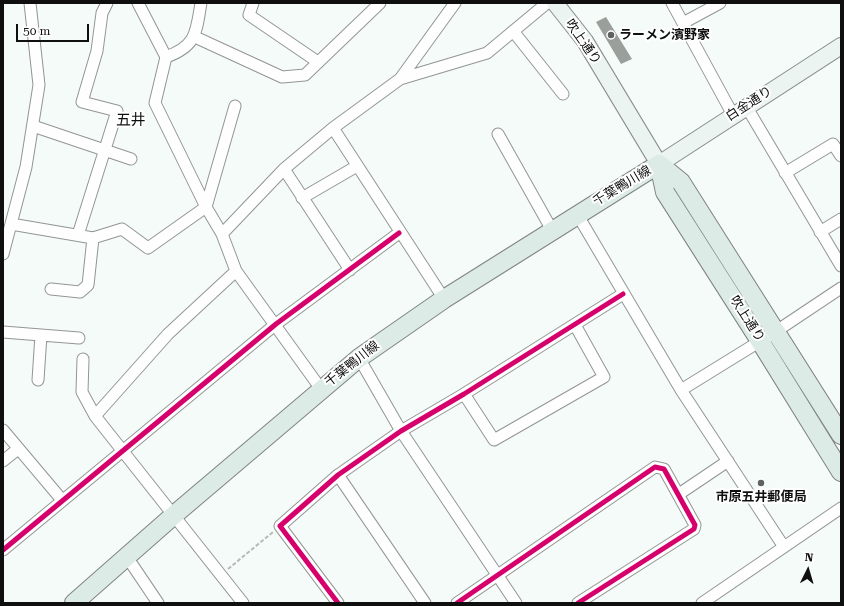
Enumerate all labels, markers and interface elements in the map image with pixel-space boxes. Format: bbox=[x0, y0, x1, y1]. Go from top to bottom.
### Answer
scale bar bbox=[18, 16, 91, 42]
street label: 吹上通り bbox=[562, 16, 604, 68]
text: 50 m bbox=[23, 24, 50, 38]
place label: ラーメン濱野家 bbox=[619, 27, 710, 43]
marker: ラーメン濱野家 bbox=[606, 30, 616, 40]
street label: 白金通り bbox=[723, 83, 775, 125]
district label: 五井 bbox=[116, 112, 146, 130]
street label: 千葉鴨川線 bbox=[590, 163, 654, 209]
street label: 吹上通り bbox=[726, 293, 768, 345]
street label: 千葉鴨川線 bbox=[322, 338, 382, 390]
marker: 市原五井郵便局 bbox=[756, 478, 766, 488]
place label: 市原五井郵便局 bbox=[716, 489, 806, 505]
north arrow bbox=[788, 550, 828, 590]
text: N bbox=[804, 551, 814, 564]

